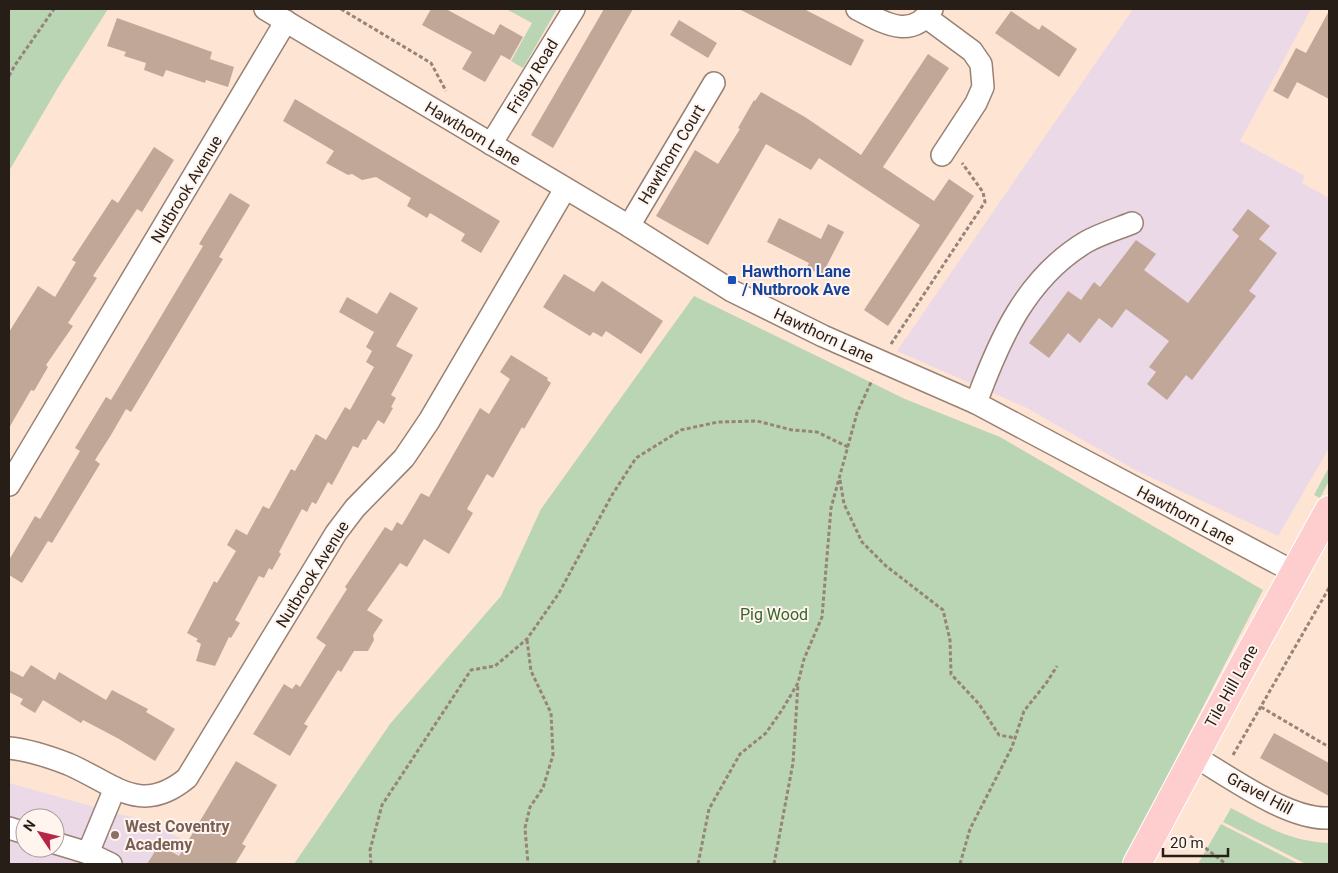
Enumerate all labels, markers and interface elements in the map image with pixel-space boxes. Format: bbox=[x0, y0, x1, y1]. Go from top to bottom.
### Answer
street label: Frisby Road bbox=[503, 36, 562, 117]
street label: Hawthorn Lane bbox=[421, 97, 524, 169]
street label: Hawthorn Court bbox=[634, 101, 709, 208]
street label: Nutbrook Avenue bbox=[147, 132, 226, 247]
place label: Hawthorn Lane / Nutbrook Ave bbox=[741, 262, 851, 299]
marker: Hawthorn Lane / Nutbrook Ave bbox=[726, 274, 738, 286]
street label: Hawthorn Lane bbox=[771, 304, 877, 367]
street label: Hawthorn Lane bbox=[1134, 482, 1238, 549]
street label: Nutbrook Avenue bbox=[272, 517, 353, 631]
park label: Pig Wood bbox=[740, 605, 808, 624]
street label: Tile Hill Lane bbox=[1201, 642, 1262, 731]
street label: Gravel Hill bbox=[1224, 768, 1296, 819]
north arrow bbox=[15, 808, 65, 858]
text: N bbox=[20, 817, 39, 834]
place label: West Coventry Academy bbox=[125, 817, 230, 854]
scale bar bbox=[1163, 826, 1228, 858]
marker: West Coventry Academy bbox=[109, 829, 121, 841]
text: 20 m bbox=[1170, 834, 1204, 852]

